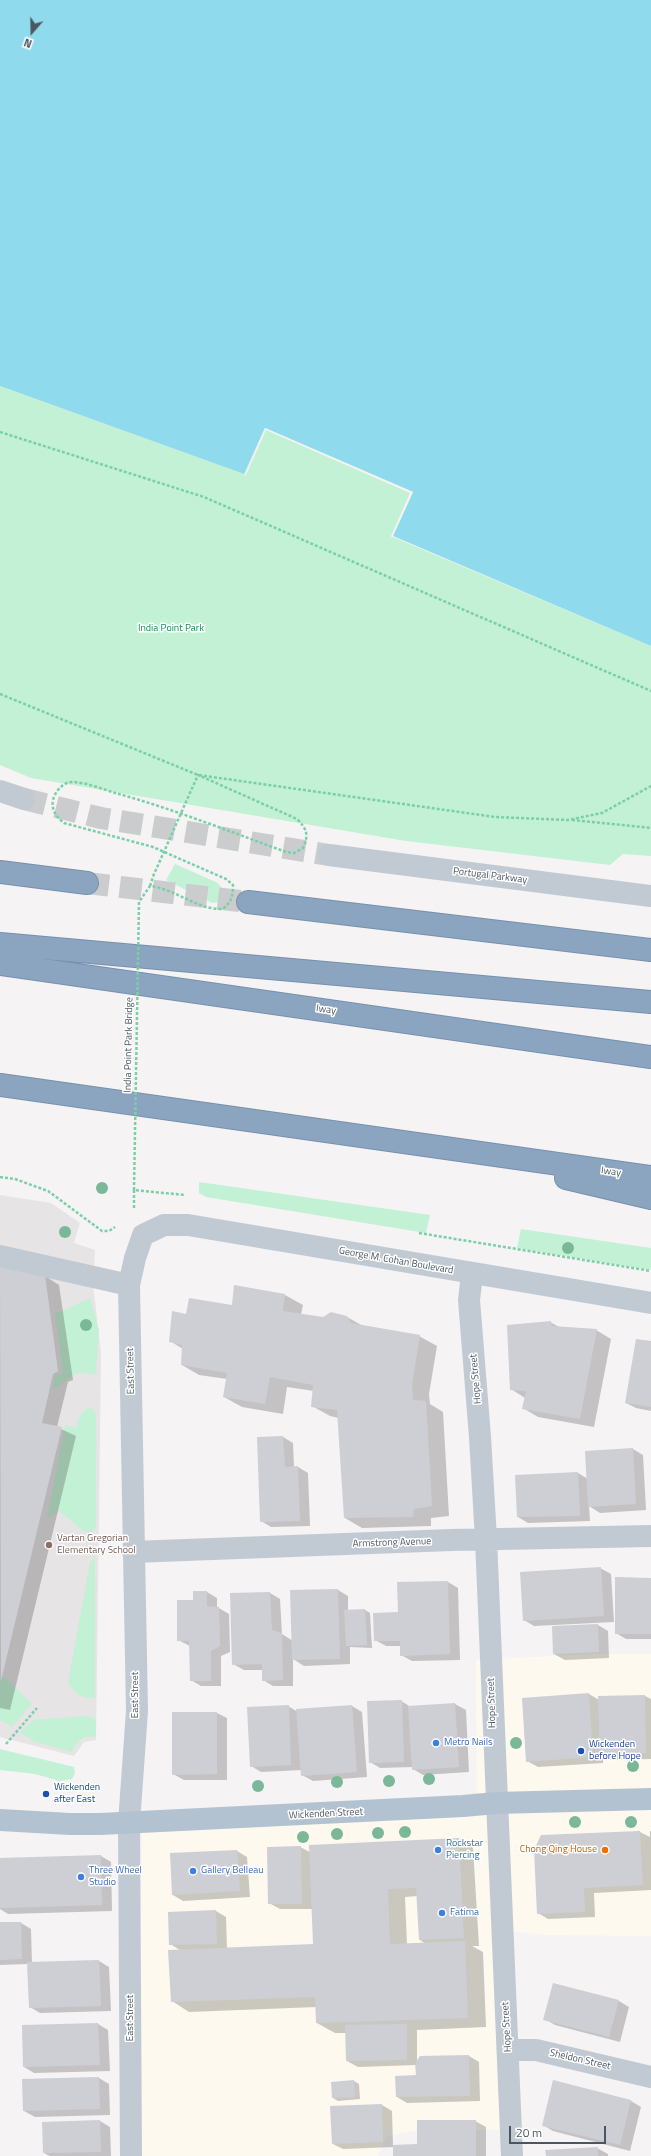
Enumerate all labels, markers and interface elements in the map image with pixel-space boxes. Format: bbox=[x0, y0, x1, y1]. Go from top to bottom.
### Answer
north arrow bbox=[12, 12, 52, 52]
text: N bbox=[22, 34, 34, 52]
park label: India Point Park bbox=[138, 623, 204, 635]
street label: Portugal Parkway bbox=[452, 865, 528, 887]
street label: India Point Park Bridge bbox=[122, 997, 136, 1093]
street label: Iway bbox=[315, 1003, 337, 1017]
street label: Iway bbox=[600, 1165, 622, 1179]
street label: George M. Cohan Boulevard bbox=[338, 1245, 454, 1277]
street label: East Street bbox=[125, 1348, 137, 1394]
street label: Hope Street bbox=[468, 1353, 484, 1405]
place label: Vartan Gregorian Elementary School bbox=[57, 1533, 136, 1556]
street label: Armstrong Avenue bbox=[353, 1536, 431, 1550]
marker: Vartan Gregorian Elementary School bbox=[44, 1540, 54, 1550]
street label: East Street bbox=[130, 1672, 142, 1718]
street label: Hope Street bbox=[485, 1678, 499, 1728]
place label: Metro Nails bbox=[444, 1737, 493, 1749]
marker: Metro Nails bbox=[431, 1738, 441, 1748]
place label: Wickenden before Hope bbox=[589, 1739, 641, 1762]
marker: Wickenden before Hope bbox=[576, 1746, 586, 1756]
place label: Wickenden after East bbox=[54, 1782, 100, 1806]
marker: Wickenden after East bbox=[41, 1789, 51, 1799]
street label: Wickenden Street bbox=[289, 1806, 363, 1822]
place label: Rockstar Piercing bbox=[446, 1838, 483, 1862]
place label: Chong Qing House bbox=[520, 1844, 597, 1856]
marker: Rockstar Piercing bbox=[433, 1845, 443, 1855]
marker: Chong Qing House bbox=[600, 1845, 610, 1855]
place label: Three Wheel Studio bbox=[89, 1865, 142, 1888]
place label: Gallery Belleau bbox=[201, 1865, 264, 1877]
marker: Gallery Belleau bbox=[188, 1866, 198, 1876]
marker: Three Wheel Studio bbox=[76, 1872, 86, 1882]
place label: Fatima bbox=[450, 1907, 479, 1919]
marker: Fatima bbox=[437, 1908, 447, 1918]
street label: East Street bbox=[125, 1995, 137, 2041]
street label: Hope Street bbox=[500, 2002, 514, 2052]
street label: Sheldon Street bbox=[548, 2047, 612, 2073]
scale bar bbox=[511, 2118, 608, 2144]
text: 20 m bbox=[516, 2123, 542, 2142]

